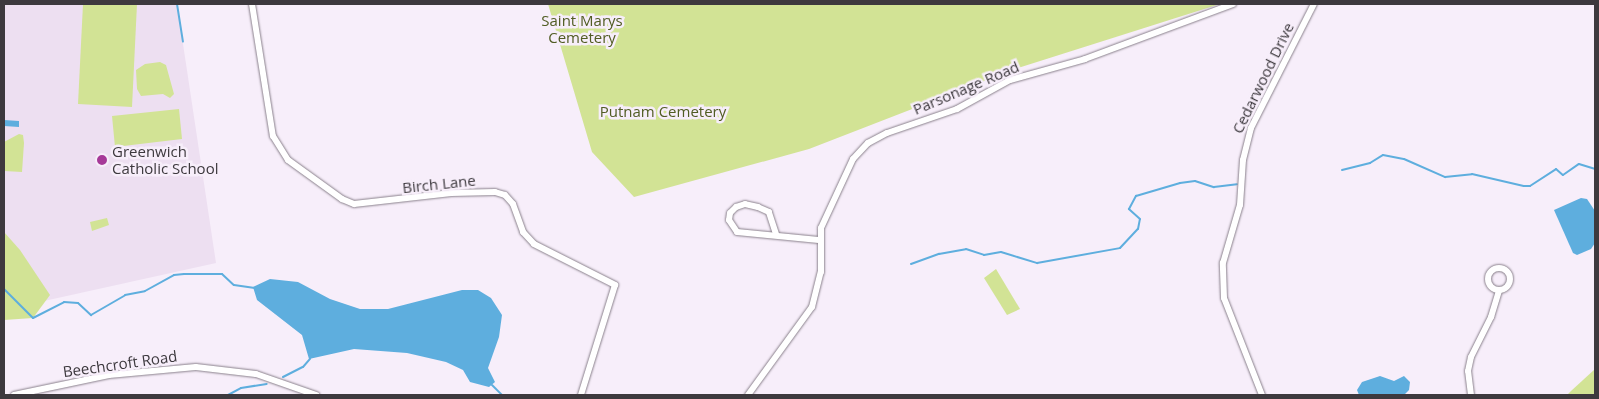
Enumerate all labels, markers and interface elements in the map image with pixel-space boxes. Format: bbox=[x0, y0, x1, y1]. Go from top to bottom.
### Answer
park label: Saint Marys Cemetery bbox=[541, 11, 623, 46]
street label: Cedarwood Drive bbox=[1228, 20, 1298, 136]
street label: Parsonage Road bbox=[910, 58, 1022, 118]
park label: Putnam Cemetery bbox=[600, 103, 726, 121]
place label: Greenwich Catholic School bbox=[112, 142, 218, 177]
marker: Greenwich Catholic School bbox=[96, 154, 108, 166]
street label: Birch Lane bbox=[401, 171, 477, 197]
street label: Beechcroft Road bbox=[62, 347, 178, 381]

